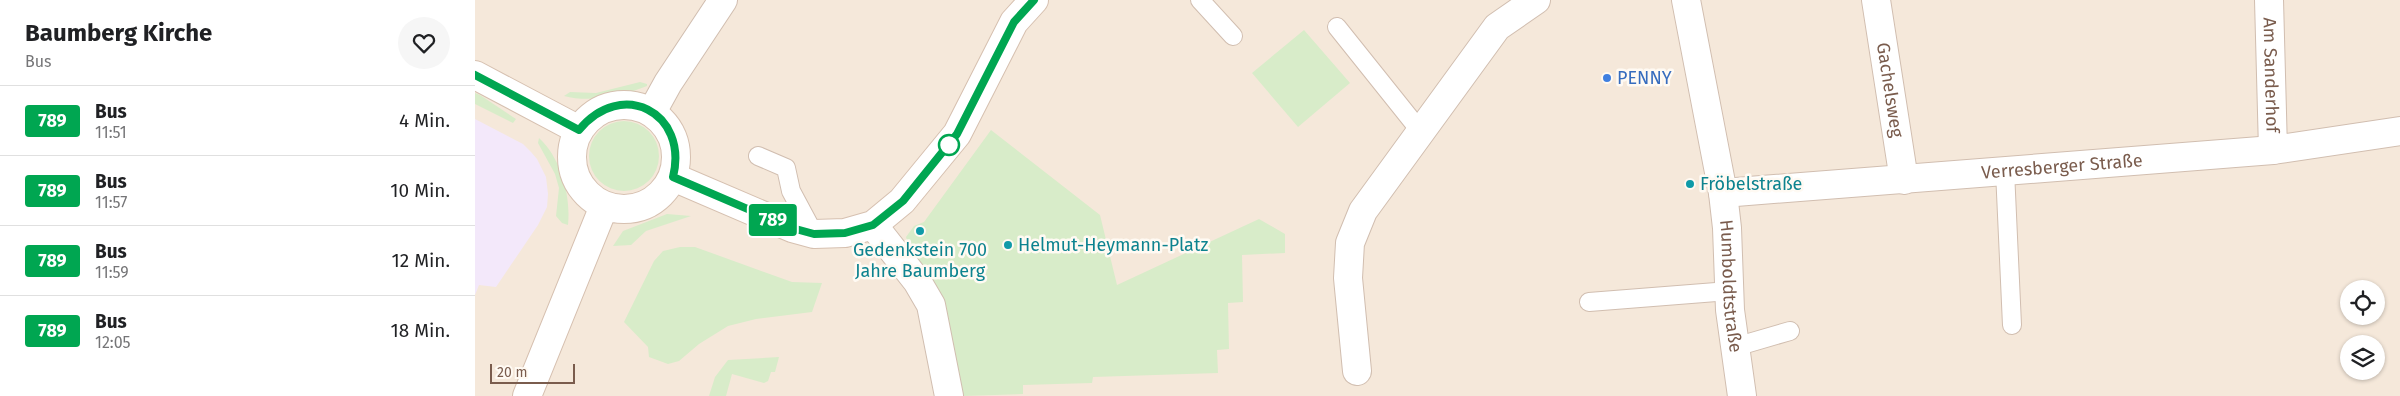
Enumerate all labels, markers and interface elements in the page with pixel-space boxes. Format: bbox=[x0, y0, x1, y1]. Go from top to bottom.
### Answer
button: heart bbox=[398, 17, 450, 69]
street label: Am Sanderhof bbox=[2258, 17, 2284, 135]
text: Baumberg Kirche bbox=[25, 19, 212, 47]
street label: Gachelsweg bbox=[1872, 41, 1908, 140]
text: Bus bbox=[25, 52, 52, 71]
place label: PENNY bbox=[1617, 67, 1672, 89]
marker: PENNY bbox=[1601, 72, 1613, 84]
text: Bus bbox=[95, 100, 127, 123]
text: 4 Min. bbox=[399, 109, 450, 132]
text: 789 bbox=[38, 110, 67, 132]
text: 11:51 bbox=[95, 123, 127, 142]
unlabelled marker bbox=[938, 134, 960, 156]
street label: Verresberger Straße bbox=[1980, 149, 2143, 184]
text: Bus bbox=[95, 170, 127, 193]
place label: Fröbelstraße bbox=[1700, 173, 1802, 195]
marker: Fröbelstraße bbox=[1684, 178, 1696, 190]
text: 10 Min. bbox=[390, 179, 450, 202]
text: 789 bbox=[38, 180, 67, 202]
text: 11:57 bbox=[95, 193, 127, 212]
line badge: 789 bbox=[744, 204, 802, 236]
text: 789 bbox=[759, 209, 787, 231]
street label: Humboldtstraße bbox=[1715, 218, 1747, 354]
marker: Gedenkstein 700 Jahre Baumberg bbox=[914, 225, 926, 237]
place label: Helmut-Heymann-Platz bbox=[1018, 234, 1208, 256]
place label: Gedenkstein 700 Jahre Baumberg bbox=[853, 239, 987, 282]
marker: Helmut-Heymann-Platz bbox=[1002, 239, 1014, 251]
text: Bus bbox=[95, 240, 127, 263]
text: 12 Min. bbox=[391, 249, 450, 272]
text: 789 bbox=[38, 250, 67, 272]
text: 11:59 bbox=[95, 263, 129, 282]
map controls bbox=[2340, 280, 2385, 380]
button: locate bbox=[2340, 280, 2385, 325]
text: Bus bbox=[95, 310, 127, 333]
text: 18 Min. bbox=[390, 319, 450, 342]
text: 789 bbox=[38, 320, 67, 342]
text: 12:05 bbox=[95, 333, 131, 352]
button: layers bbox=[2340, 335, 2385, 380]
scale bar bbox=[490, 361, 575, 384]
text: 20 m bbox=[497, 364, 527, 381]

